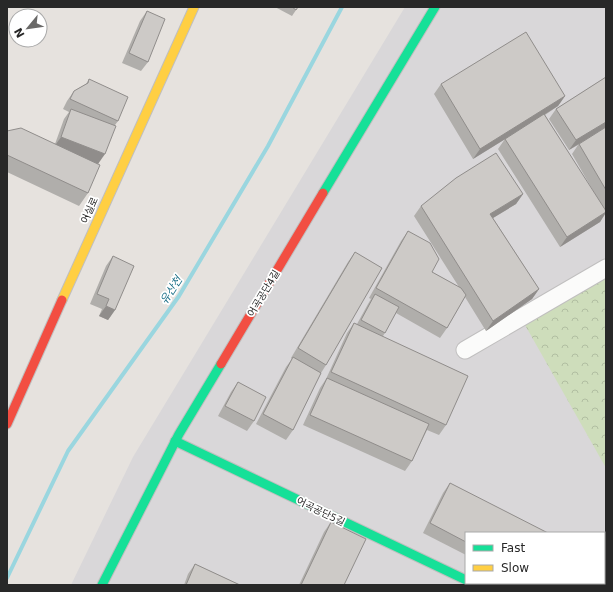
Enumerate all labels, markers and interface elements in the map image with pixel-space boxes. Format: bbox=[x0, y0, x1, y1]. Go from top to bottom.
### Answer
north arrow bbox=[8, 8, 48, 48]
text: N bbox=[12, 25, 28, 40]
street label: 어실로 bbox=[79, 195, 100, 225]
street label: 어곡공단4길 bbox=[245, 268, 282, 319]
water label: 유산천 bbox=[158, 272, 186, 307]
street label: 어곡공단5길 bbox=[295, 495, 347, 528]
legend bbox=[465, 532, 605, 584]
text: Fast bbox=[501, 541, 525, 555]
text: Slow bbox=[501, 561, 529, 575]

